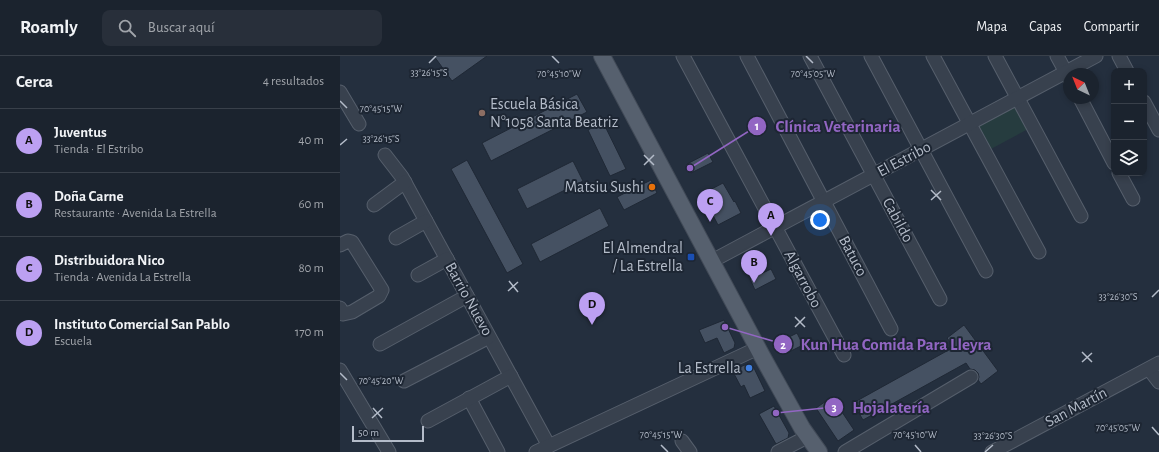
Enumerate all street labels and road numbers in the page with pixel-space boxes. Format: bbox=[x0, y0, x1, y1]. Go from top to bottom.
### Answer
street label: El Estribo bbox=[875, 138, 934, 180]
street label: Cabildo bbox=[880, 195, 916, 245]
street label: Batuco bbox=[836, 233, 870, 279]
street label: Algarrobo bbox=[781, 248, 825, 310]
street label: Barrio Nuevo bbox=[442, 260, 496, 339]
street label: San Martín bbox=[1042, 384, 1110, 430]

